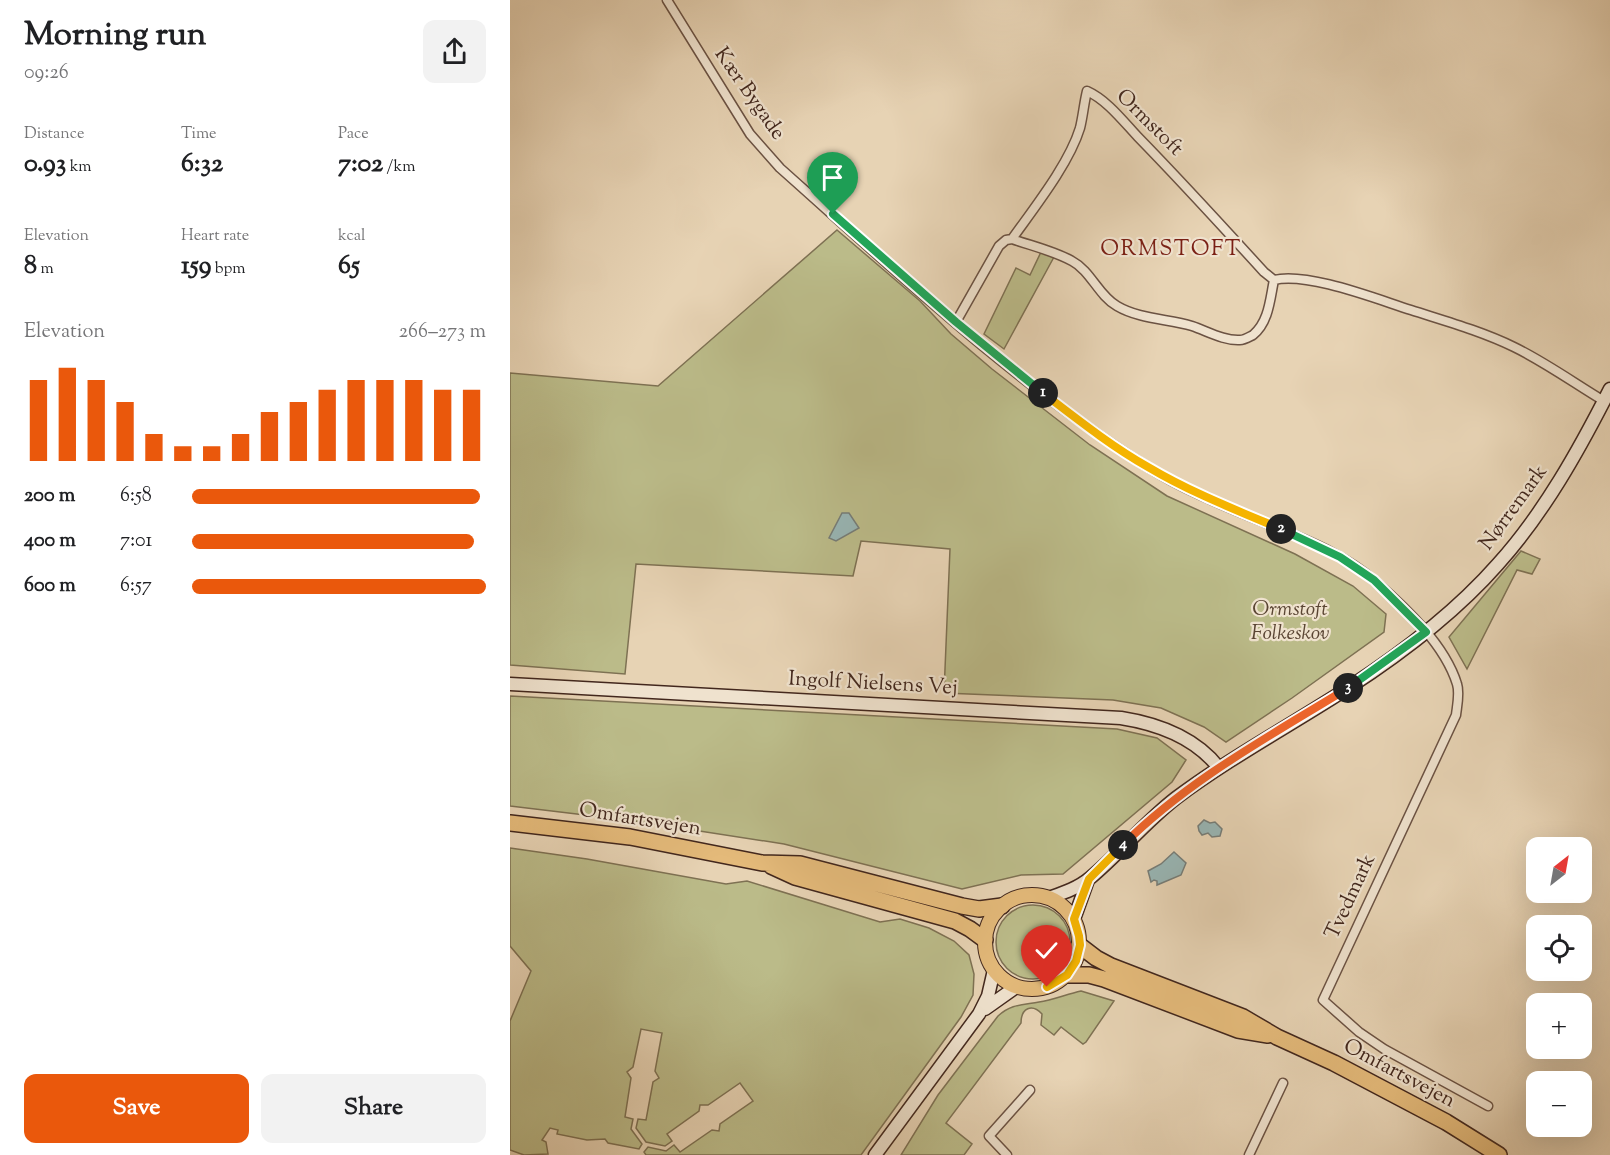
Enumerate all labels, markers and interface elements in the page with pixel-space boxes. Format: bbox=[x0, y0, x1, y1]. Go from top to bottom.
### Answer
text: Morning run bbox=[24, 12, 206, 60]
button: share bbox=[423, 20, 486, 83]
street label: Kær Bygade bbox=[706, 42, 792, 146]
text: 09:26 bbox=[24, 59, 69, 88]
street label: Ormstoft bbox=[1109, 83, 1189, 163]
text: Distance bbox=[24, 123, 84, 146]
text: Time bbox=[181, 123, 217, 146]
text: Pace bbox=[338, 123, 369, 146]
text: 0.93 bbox=[24, 146, 66, 183]
text: 6:32 bbox=[181, 146, 223, 183]
text: 7:02 bbox=[338, 146, 383, 183]
pin bbox=[807, 152, 858, 214]
text: km bbox=[66, 156, 92, 179]
text: /km bbox=[383, 156, 416, 179]
icon: arrive bbox=[816, 161, 849, 194]
text: Elevation bbox=[24, 225, 89, 248]
text: Heart rate bbox=[181, 225, 249, 248]
text: kcal bbox=[338, 225, 366, 248]
district label: ORMSTOFT bbox=[1100, 234, 1242, 266]
text: 8 bbox=[24, 248, 37, 285]
text: 159 bbox=[181, 248, 211, 285]
text: 65 bbox=[338, 248, 360, 285]
text: m bbox=[37, 258, 54, 281]
text: bpm bbox=[211, 258, 246, 281]
text: Elevation bbox=[24, 318, 105, 347]
text: 266–273 m bbox=[399, 318, 486, 347]
pin: 1 bbox=[1028, 378, 1058, 408]
text: 1 bbox=[1040, 381, 1046, 404]
street label: Nørremark bbox=[1473, 459, 1556, 557]
text: 200 m bbox=[24, 482, 75, 511]
text: 6:58 bbox=[120, 482, 152, 511]
pin: 2 bbox=[1266, 514, 1296, 544]
text: 2 bbox=[1277, 517, 1285, 540]
text: 400 m bbox=[24, 527, 76, 556]
text: 7:01 bbox=[120, 527, 152, 556]
text: 600 m bbox=[24, 572, 76, 601]
text: 6:57 bbox=[120, 572, 152, 601]
park label: Ormstoft Folkeskov bbox=[1251, 595, 1329, 649]
street label: Ingolf Nielsens Vej bbox=[787, 665, 959, 703]
pin: 3 bbox=[1333, 673, 1363, 703]
text: 3 bbox=[1345, 676, 1351, 699]
street label: Omfartsvejen bbox=[577, 796, 703, 844]
pin: 4 bbox=[1108, 830, 1138, 860]
text: 4 bbox=[1119, 833, 1127, 856]
north arrow bbox=[1526, 837, 1592, 903]
map controls bbox=[1526, 837, 1592, 1137]
street label: Tvedmark bbox=[1318, 849, 1384, 945]
button: locate bbox=[1526, 915, 1592, 981]
pin bbox=[1021, 925, 1072, 987]
icon: check bbox=[1030, 934, 1063, 967]
button: + bbox=[1526, 993, 1592, 1059]
street label: Omfartsvejen bbox=[1338, 1032, 1460, 1116]
button: − bbox=[1526, 1071, 1592, 1137]
button: Save bbox=[24, 1074, 249, 1143]
button: Share bbox=[261, 1074, 486, 1143]

